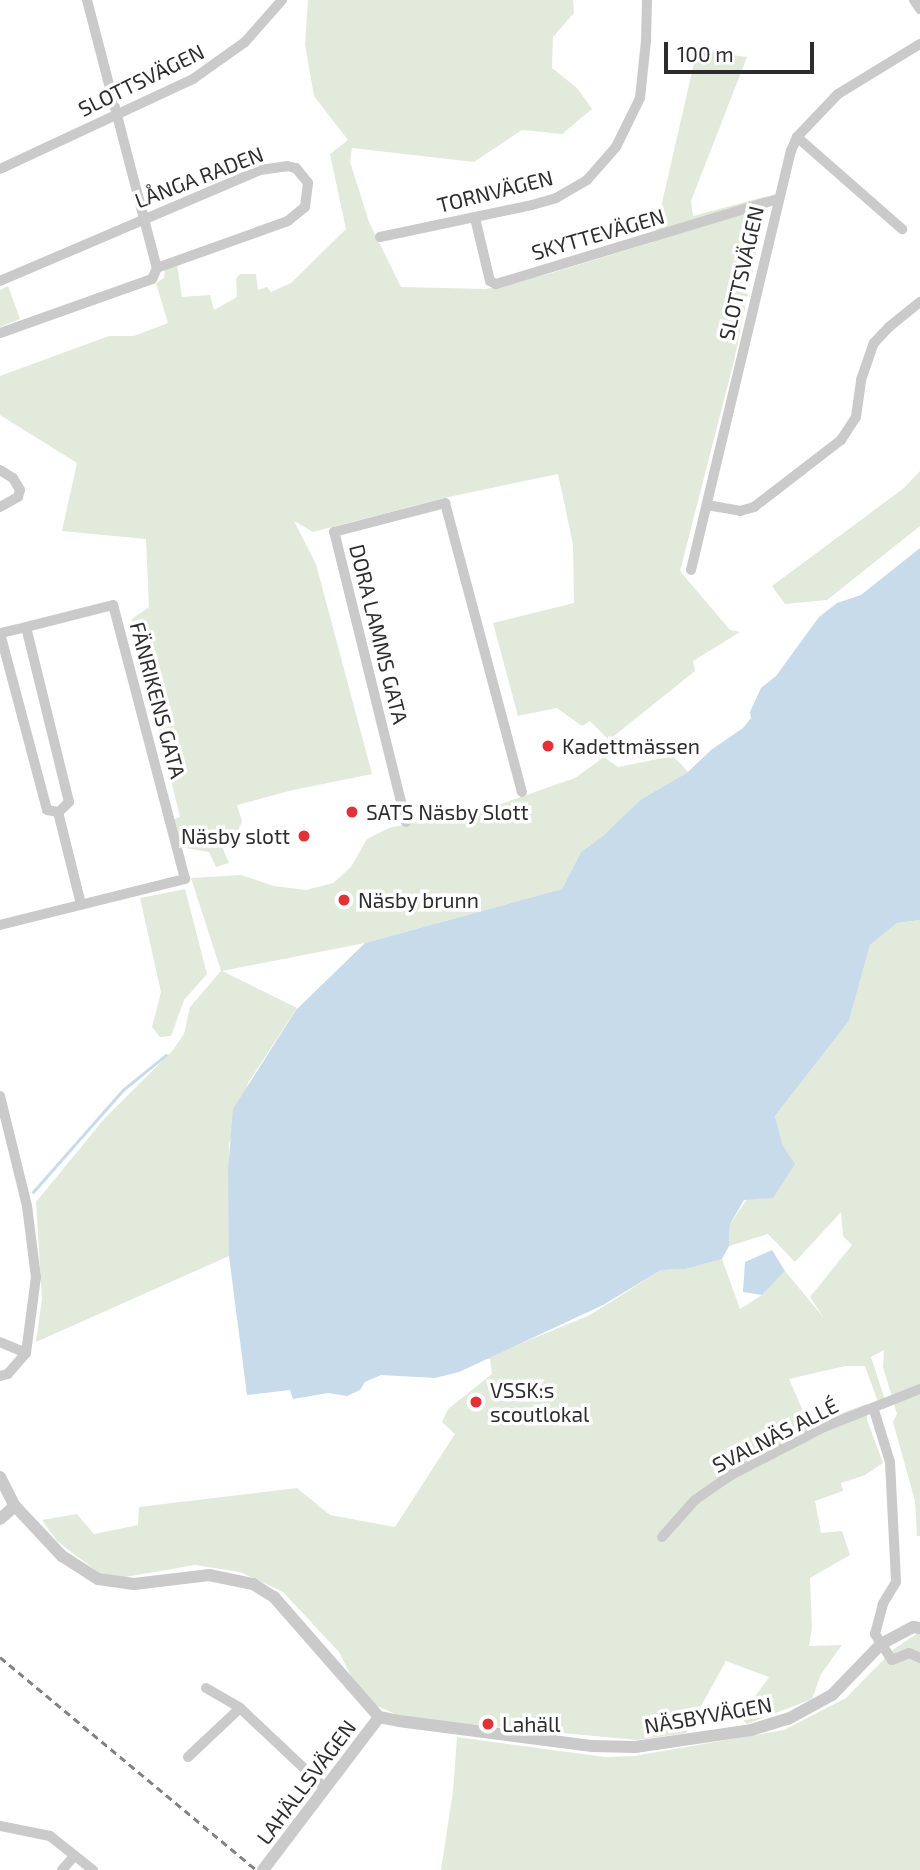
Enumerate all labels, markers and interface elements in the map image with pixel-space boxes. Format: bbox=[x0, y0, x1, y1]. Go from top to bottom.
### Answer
scale bar bbox=[668, 28, 818, 72]
street label: SLOTTSVÄGEN bbox=[74, 39, 208, 121]
text: 100 m bbox=[677, 41, 734, 66]
street label: LÅNGA RADEN bbox=[131, 141, 267, 213]
street label: TORNVÄGEN bbox=[434, 164, 556, 218]
street label: SKYTTEVÄGEN bbox=[529, 203, 667, 265]
street label: SLOTTSVÄGEN bbox=[713, 203, 769, 343]
street label: DORA LAMMS GATA bbox=[344, 541, 414, 727]
street label: FÄNRIKENS GATA bbox=[125, 619, 191, 781]
place label: Kadettmässen bbox=[562, 733, 700, 759]
marker: Kadettmässen bbox=[540, 738, 556, 754]
place label: SATS Näsby Slott bbox=[366, 799, 529, 825]
marker: SATS Näsby Slott bbox=[344, 804, 360, 820]
place label: Näsby slott bbox=[181, 823, 290, 849]
marker: Näsby slott bbox=[296, 828, 312, 844]
place label: Näsby brunn bbox=[358, 887, 479, 913]
marker: Näsby brunn bbox=[336, 892, 352, 908]
place label: VSSK:s scoutlokal bbox=[490, 1377, 589, 1427]
street label: SVALNÄS ALLÉ bbox=[708, 1392, 842, 1478]
marker: VSSK:s scoutlokal bbox=[468, 1394, 484, 1410]
street label: NÄSBYVÄGEN bbox=[642, 1691, 774, 1739]
place label: Lahäll bbox=[502, 1711, 561, 1737]
street label: LAHÄLLSVÄGEN bbox=[251, 1715, 361, 1849]
marker: Lahäll bbox=[480, 1716, 496, 1732]

